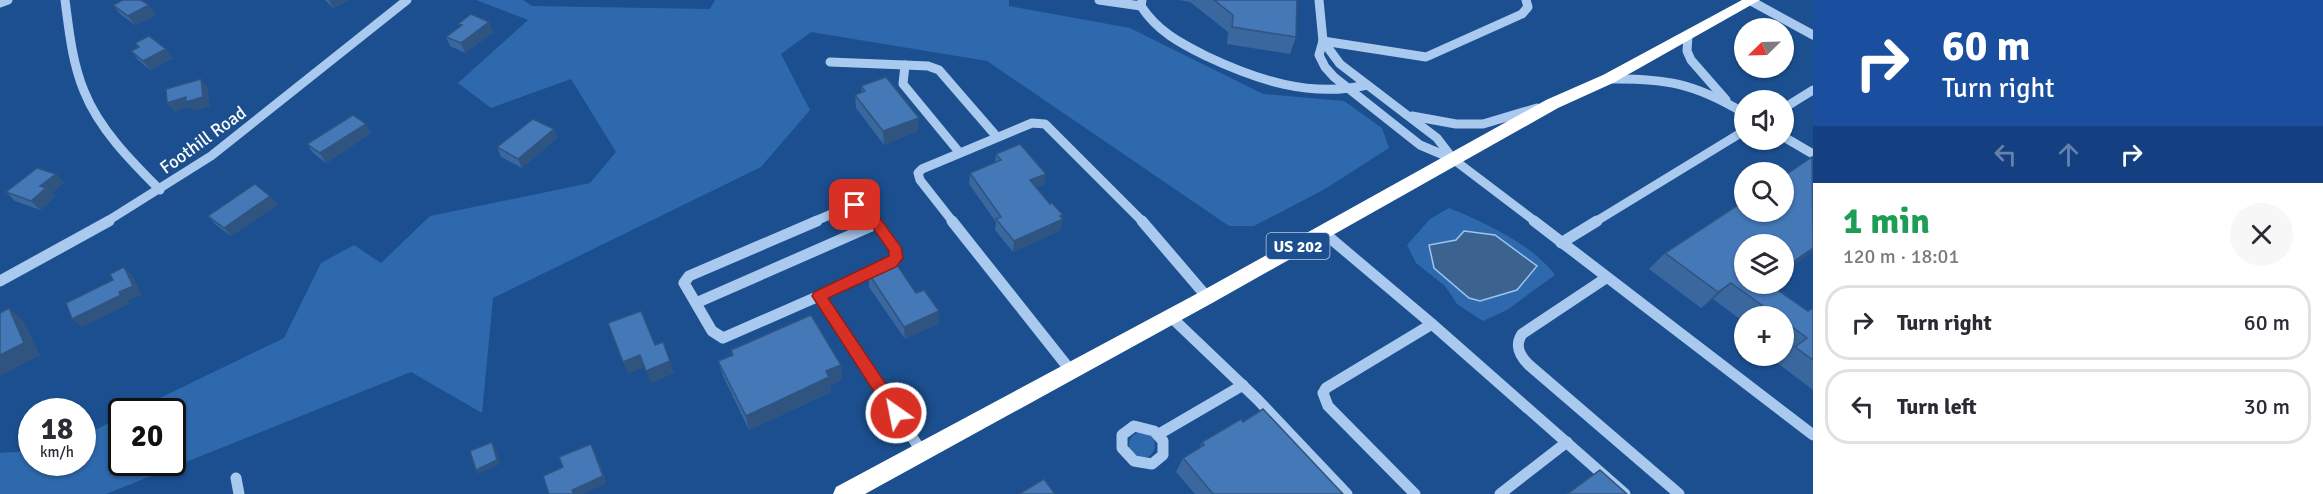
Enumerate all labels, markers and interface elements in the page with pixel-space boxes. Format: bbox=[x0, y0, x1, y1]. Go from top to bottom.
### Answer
north arrow bbox=[1734, 18, 1794, 78]
map controls bbox=[1734, 18, 1794, 366]
text: 60 m bbox=[1942, 21, 2031, 72]
icon: right bbox=[1843, 24, 1921, 102]
text: Turn right bbox=[1942, 72, 2055, 105]
button: sound bbox=[1734, 90, 1794, 150]
street label: Foothill Road bbox=[156, 101, 250, 179]
icon: left bbox=[1989, 138, 2022, 171]
icon: ahead bbox=[2052, 138, 2085, 171]
icon: right bbox=[2115, 138, 2148, 171]
button: search bbox=[1734, 162, 1794, 222]
pin bbox=[829, 179, 880, 230]
icon: arrive bbox=[838, 188, 871, 221]
text: 1 min bbox=[1843, 199, 1930, 244]
button: close bbox=[2230, 203, 2293, 266]
road number: US 202 bbox=[1266, 233, 1330, 259]
button: layers bbox=[1734, 234, 1794, 294]
text: 120 m · 18:01 bbox=[1843, 244, 1959, 269]
button: + bbox=[1734, 306, 1794, 366]
icon: right bbox=[1846, 306, 1879, 339]
text: Turn right bbox=[1897, 309, 1992, 336]
text: 60 m bbox=[2244, 309, 2290, 336]
position arrow bbox=[864, 381, 928, 445]
icon: left bbox=[1846, 390, 1879, 423]
text: Turn left bbox=[1897, 393, 1977, 420]
text: 30 m bbox=[2244, 393, 2290, 420]
speed limit sign: 20 bbox=[108, 398, 186, 476]
text: 18 bbox=[41, 411, 73, 448]
text: km/h bbox=[40, 443, 74, 461]

